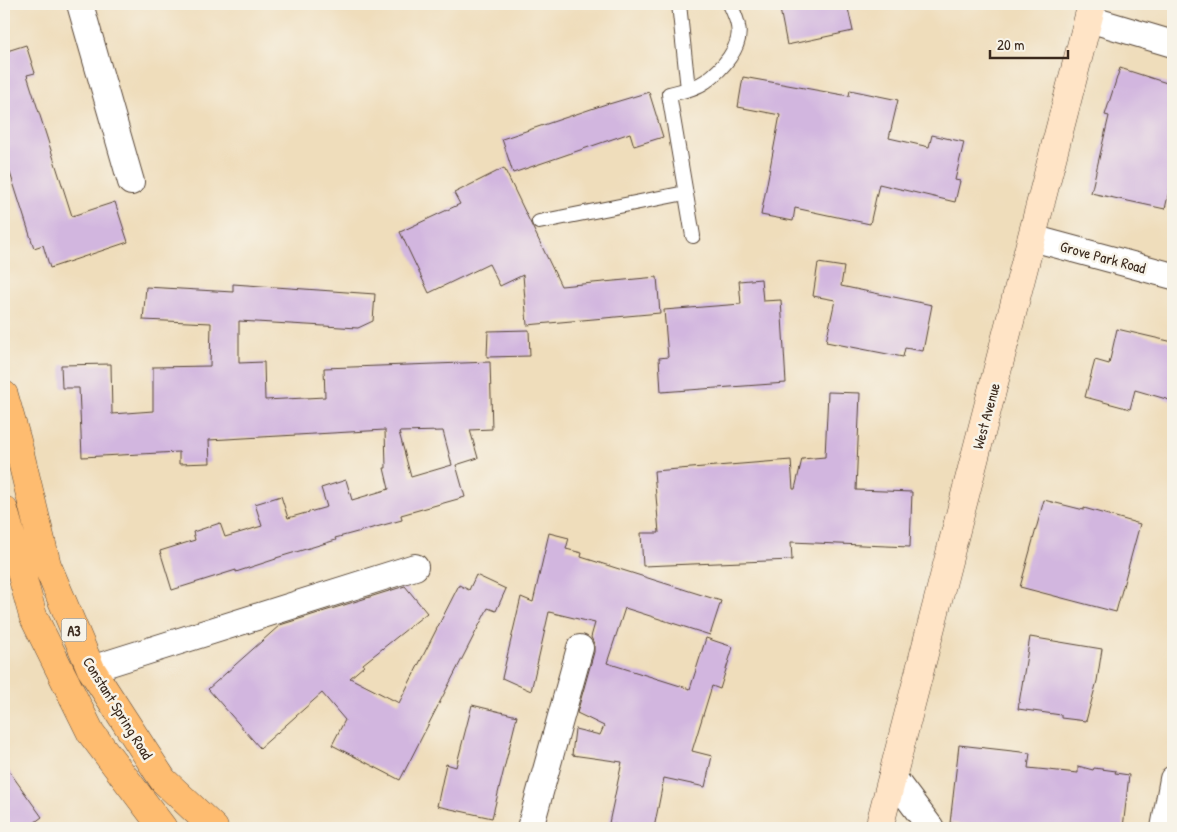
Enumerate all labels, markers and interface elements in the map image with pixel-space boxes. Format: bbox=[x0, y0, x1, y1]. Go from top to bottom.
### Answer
scale bar bbox=[990, 28, 1067, 60]
text: 20 m bbox=[997, 34, 1024, 55]
street label: Grove Park Road bbox=[1058, 236, 1148, 279]
street label: West Avenue bbox=[967, 381, 1005, 451]
road number: A3 bbox=[62, 618, 86, 642]
street label: Constant Spring Road bbox=[78, 653, 158, 763]

